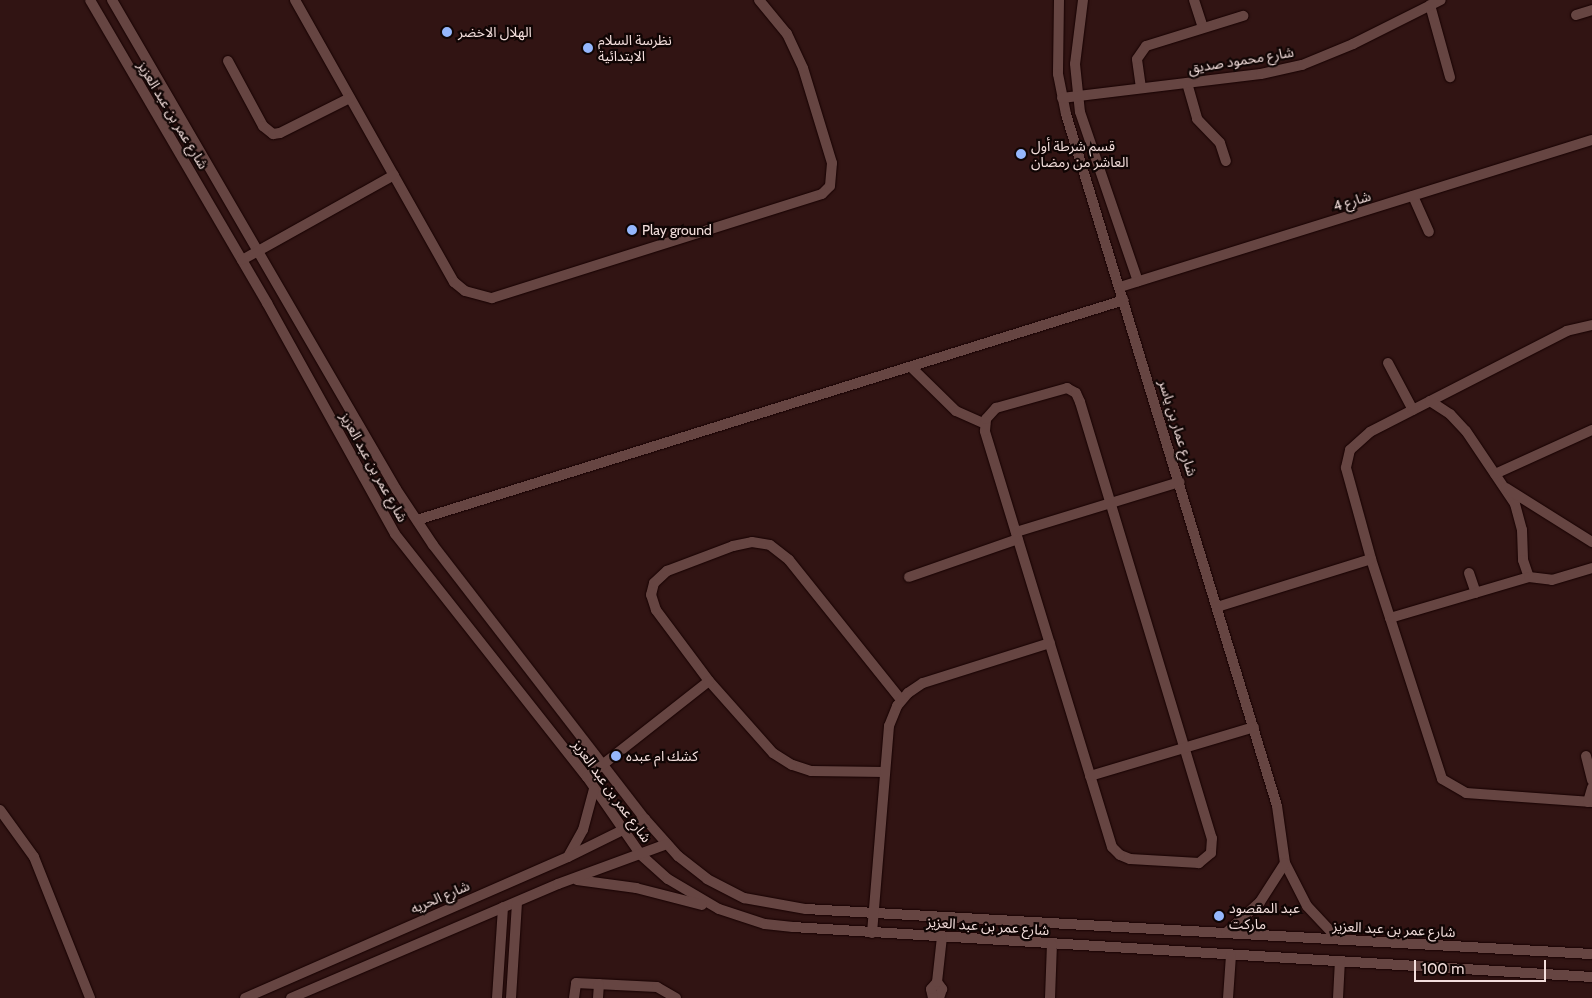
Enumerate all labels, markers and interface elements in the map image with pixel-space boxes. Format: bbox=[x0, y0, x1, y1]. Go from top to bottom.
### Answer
place label: الهلال الاخضر bbox=[458, 24, 532, 40]
marker: الهلال الاخضر bbox=[440, 25, 454, 39]
place label: نظرسة السلام الابتدائية bbox=[598, 32, 672, 64]
marker: نظرسة السلام الابتدائية bbox=[582, 42, 594, 54]
street label: شارع محمود صديق bbox=[1187, 43, 1295, 77]
street label: شارع عمر بن عبد العزيز bbox=[134, 58, 212, 172]
place label: قسم شرطة أول العاشر من رمضان bbox=[1031, 138, 1129, 170]
marker: قسم شرطة أول العاشر من رمضان bbox=[1015, 148, 1027, 160]
street label: شارع 4 bbox=[1331, 187, 1373, 215]
place label: Play ground bbox=[642, 222, 712, 238]
marker: Play ground bbox=[626, 224, 638, 236]
street label: شارع عمار بن ياسر bbox=[1155, 378, 1201, 478]
street label: شارع عمر بن عبد العزيز bbox=[337, 409, 411, 525]
street label: شارع عمر بن عبد العزيز bbox=[569, 736, 655, 846]
place label: كشك ام عبده bbox=[626, 748, 698, 764]
marker: كشك ام عبده bbox=[610, 750, 622, 762]
street label: شارع الحريه bbox=[408, 877, 472, 917]
place label: عبد المقصود ماركت bbox=[1229, 900, 1300, 932]
marker: عبد المقصود ماركت bbox=[1213, 910, 1225, 922]
street label: شارع عمر بن عبد العزيز bbox=[926, 913, 1050, 939]
street label: شارع عمر بن عبد العزيز bbox=[1332, 917, 1456, 941]
scale bar bbox=[1417, 950, 1550, 982]
text: 100 m bbox=[1422, 960, 1464, 978]

